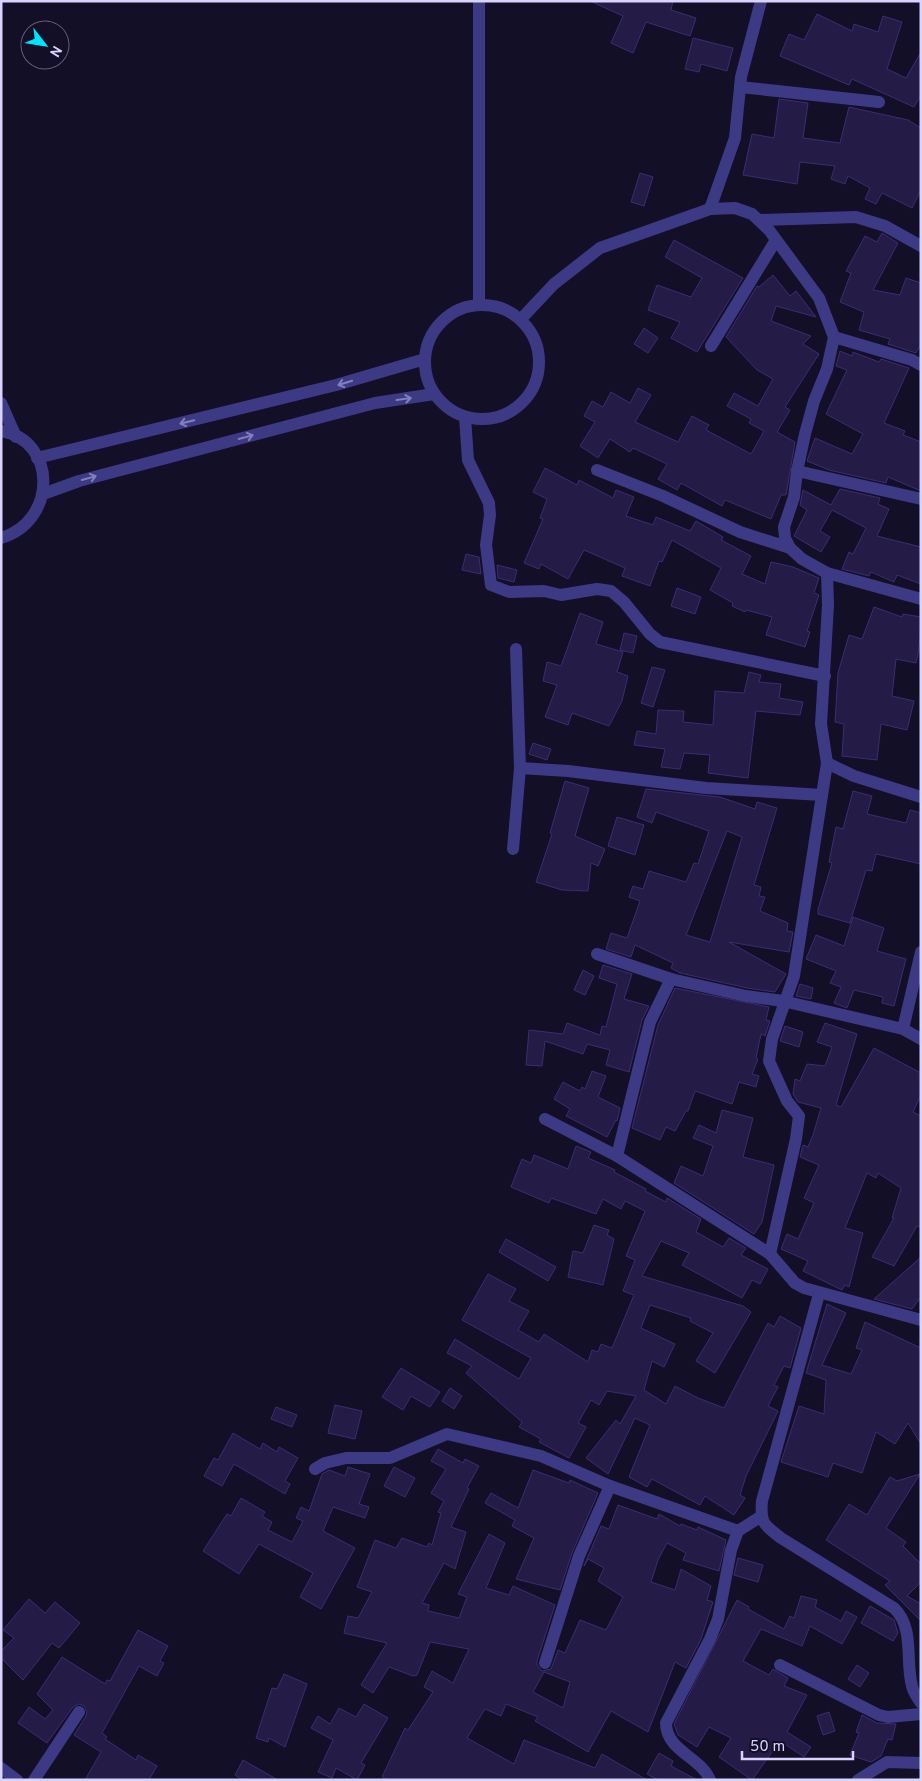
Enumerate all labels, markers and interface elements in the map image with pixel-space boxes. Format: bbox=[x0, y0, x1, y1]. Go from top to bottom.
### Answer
north arrow bbox=[20, 20, 70, 70]
text: N bbox=[45, 42, 65, 60]
one-way arrow bbox=[337, 378, 353, 388]
one-way arrow bbox=[395, 393, 411, 403]
one-way arrow bbox=[179, 418, 195, 427]
one-way arrow bbox=[238, 432, 254, 441]
one-way arrow bbox=[80, 473, 96, 483]
scale bar bbox=[742, 1728, 853, 1760]
text: 50 m bbox=[750, 1738, 785, 1757]

